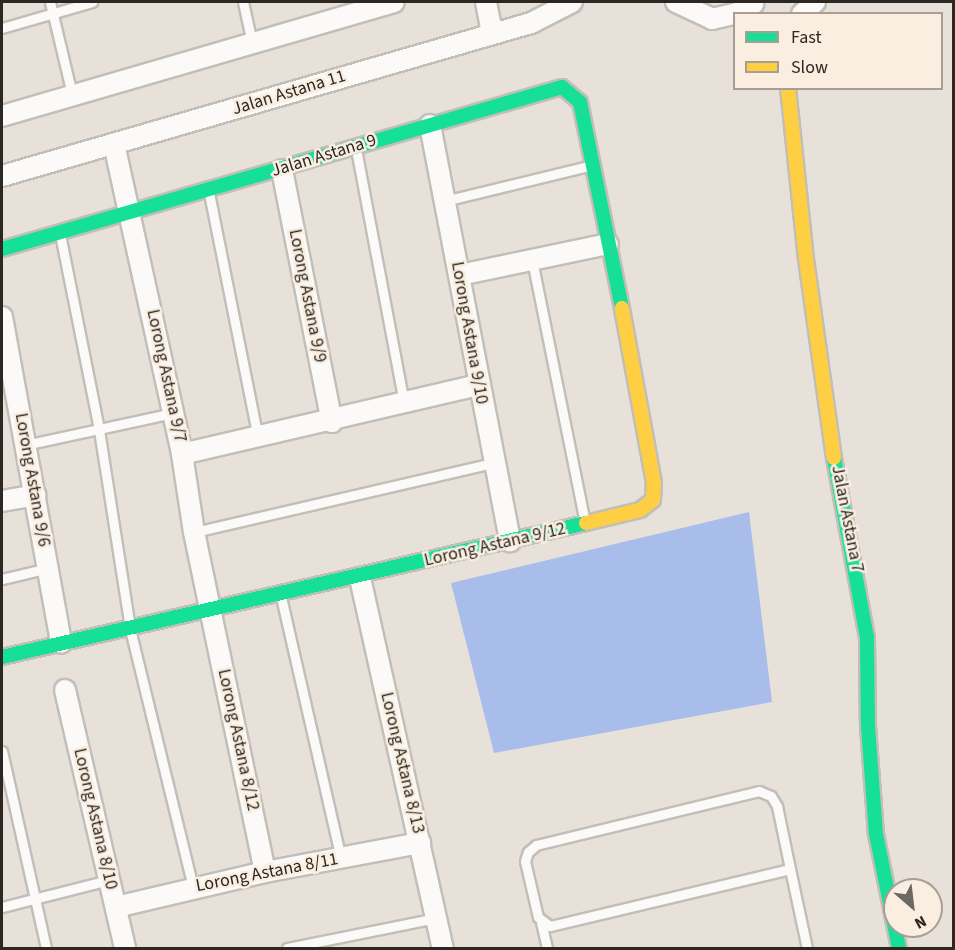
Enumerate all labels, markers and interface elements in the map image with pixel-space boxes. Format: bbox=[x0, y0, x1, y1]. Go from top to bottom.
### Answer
legend bbox=[733, 12, 943, 90]
text: Fast bbox=[791, 25, 822, 50]
text: Slow bbox=[791, 55, 828, 80]
street label: Jalan Astana 11 bbox=[230, 66, 348, 120]
street label: Jalan Astana 9 bbox=[269, 130, 379, 182]
street label: Lorong Astana 9/9 bbox=[283, 227, 331, 365]
street label: Lorong Astana 9/10 bbox=[446, 260, 492, 406]
street label: Lorong Astana 9/7 bbox=[141, 307, 191, 445]
street label: Lorong Astana 9/6 bbox=[10, 411, 54, 549]
street label: Jalan Astana 7 bbox=[826, 464, 868, 574]
street label: Lorong Astana 9/12 bbox=[422, 518, 568, 572]
street label: Lorong Astana 8/12 bbox=[212, 667, 264, 813]
street label: Lorong Astana 8/13 bbox=[375, 690, 429, 836]
street label: Lorong Astana 8/10 bbox=[68, 746, 122, 892]
street label: Lorong Astana 8/11 bbox=[194, 849, 340, 897]
north arrow bbox=[883, 878, 943, 938]
text: N bbox=[911, 910, 930, 934]

